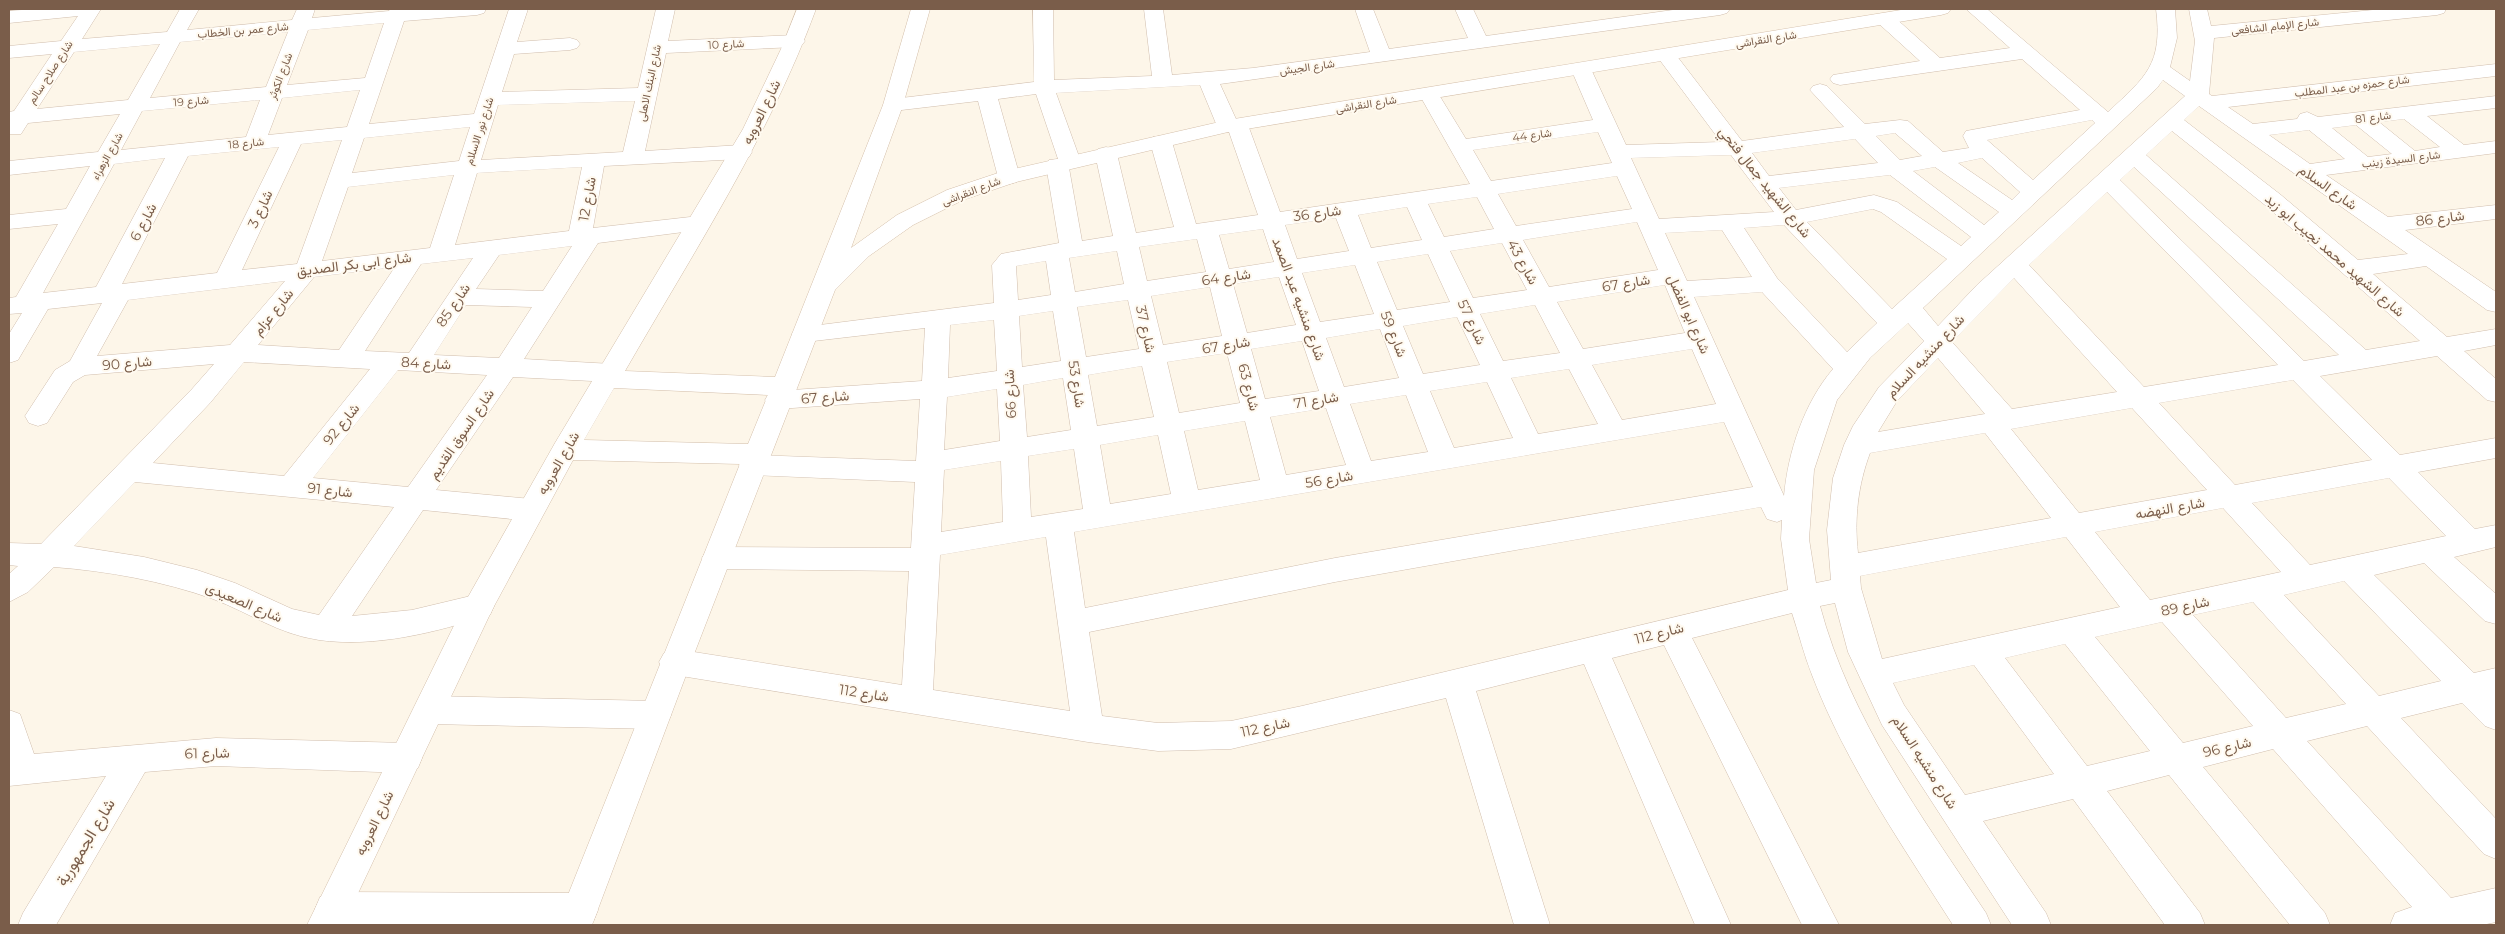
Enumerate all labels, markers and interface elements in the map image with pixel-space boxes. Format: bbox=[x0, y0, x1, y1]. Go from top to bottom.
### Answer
street label: شارع الإمام الشافعى bbox=[2230, 14, 2320, 39]
street label: شارع عمر بن الخطاب bbox=[197, 19, 290, 42]
street label: شارع النقراشى bbox=[1734, 27, 1798, 52]
street label: شارع 10 bbox=[708, 36, 745, 53]
street label: شارع صلاح سالم bbox=[24, 37, 77, 107]
street label: شارع البنك الاهلى bbox=[634, 43, 665, 123]
street label: شارع الكوثر bbox=[264, 50, 296, 103]
street label: شارع الجيش bbox=[1278, 56, 1336, 79]
street label: شارع حمزه بن عبد المطلب bbox=[2294, 72, 2411, 101]
street label: شارع العروبه bbox=[738, 77, 786, 148]
street label: شارع 19 bbox=[173, 92, 210, 111]
street label: شارع النقراشى bbox=[1334, 92, 1398, 117]
street label: شارع نور الاسلام bbox=[461, 95, 498, 167]
street label: شارع 81 bbox=[2354, 108, 2392, 127]
street label: شارع الشهيد جمال فتحي bbox=[1712, 123, 1815, 243]
street label: شارع 44 bbox=[1511, 125, 1553, 146]
street label: شارع الزهراء bbox=[88, 129, 127, 183]
street label: شارع 18 bbox=[227, 134, 265, 153]
street label: شارع السيدة زينب bbox=[2361, 147, 2441, 172]
street label: شارع السلام bbox=[2294, 160, 2361, 215]
street label: شارع النقراشى bbox=[940, 173, 1003, 210]
street label: شارع 12 bbox=[574, 175, 602, 223]
street label: شارع 3 bbox=[243, 187, 278, 232]
street label: شارع الشهيد محمد نجيب ابو زيد bbox=[2260, 189, 2409, 322]
street label: شارع 6 bbox=[126, 200, 162, 245]
street label: شارع 36 bbox=[1292, 201, 1342, 227]
street label: شارع 86 bbox=[2414, 206, 2466, 232]
street label: شارع منشيه عبد الصمد bbox=[1266, 235, 1330, 364]
street label: شارع 43 bbox=[1502, 236, 1543, 289]
street label: شارع ابى بكر الصديق bbox=[296, 248, 413, 282]
street label: شارع 64 bbox=[1200, 265, 1252, 291]
street label: شارع 67 bbox=[1601, 270, 1652, 298]
street label: شارع ابو الفضل bbox=[1662, 272, 1714, 357]
street label: شارع 85 bbox=[432, 280, 476, 331]
street label: شارع عزام bbox=[249, 285, 299, 340]
street label: شارع 57 bbox=[1452, 297, 1490, 348]
street label: شارع 37 bbox=[1130, 304, 1160, 355]
street label: شارع 59 bbox=[1375, 308, 1411, 361]
street label: شارع منشيه السلام bbox=[1882, 310, 1970, 403]
street label: شارع 67 bbox=[1201, 332, 1252, 360]
street label: شارع 90 bbox=[101, 352, 153, 376]
street label: شارع 84 bbox=[400, 353, 451, 375]
street label: شارع 53 bbox=[1062, 359, 1090, 409]
street label: شارع 63 bbox=[1232, 361, 1264, 413]
street label: شارع 66 bbox=[1000, 369, 1022, 419]
street label: شارع السوق القديم bbox=[424, 385, 500, 484]
street label: شارع 67 bbox=[800, 386, 850, 410]
street label: شارع 71 bbox=[1292, 388, 1340, 414]
street label: شارع 92 bbox=[319, 400, 365, 450]
street label: شارع العروبه bbox=[533, 428, 585, 499]
street label: شارع 56 bbox=[1304, 466, 1355, 494]
street label: شارع 91 bbox=[306, 479, 354, 503]
street label: شارع النهضه bbox=[2134, 493, 2206, 525]
street label: شارع الصعيدى bbox=[202, 578, 285, 628]
street label: شارع 89 bbox=[2159, 592, 2211, 622]
street label: شارع 112 bbox=[1633, 618, 1686, 650]
street label: شارع 112 bbox=[838, 680, 890, 708]
street label: شارع منشيه السلام bbox=[1886, 712, 1962, 813]
street label: شارع 112 bbox=[1239, 713, 1292, 743]
street label: شارع 96 bbox=[2201, 733, 2253, 763]
street label: شارع 61 bbox=[184, 744, 230, 764]
street label: شارع العروبه bbox=[351, 788, 399, 859]
street label: شارع الجمهورية bbox=[52, 795, 121, 890]

